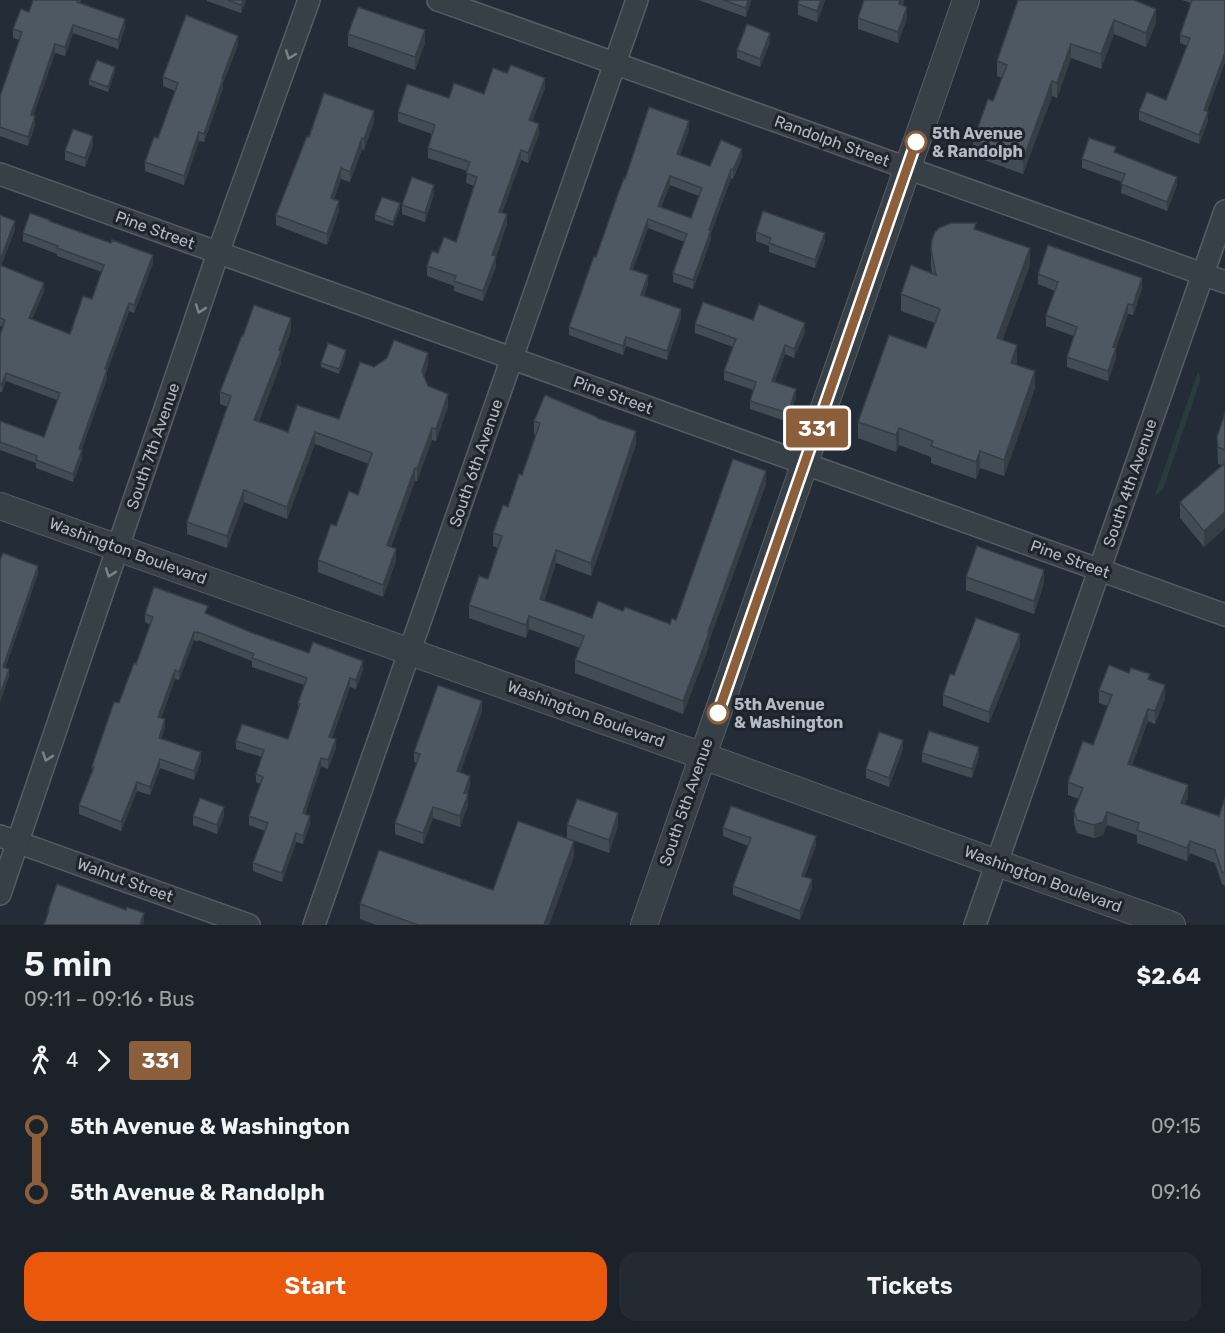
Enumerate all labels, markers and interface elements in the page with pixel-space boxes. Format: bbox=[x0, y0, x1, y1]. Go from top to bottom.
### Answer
one-way arrow bbox=[284, 49, 297, 60]
street label: Randolph Street bbox=[772, 111, 892, 171]
place label: 5th Avenue & Randolph bbox=[932, 124, 1023, 161]
marker: 5th Avenue & Randolph bbox=[905, 131, 927, 153]
street label: Pine Street bbox=[113, 207, 197, 253]
one-way arrow bbox=[194, 303, 207, 314]
street label: Pine Street bbox=[571, 372, 655, 418]
street label: South 7th Avenue bbox=[122, 380, 184, 512]
street label: South 6th Avenue bbox=[445, 397, 507, 529]
line badge: 331 bbox=[782, 408, 852, 448]
text: 331 bbox=[798, 416, 836, 441]
street label: South 4th Avenue bbox=[1099, 416, 1161, 550]
street label: Washington Boulevard bbox=[47, 514, 209, 588]
street label: Pine Street bbox=[1028, 536, 1112, 582]
one-way arrow bbox=[105, 567, 117, 578]
street label: Washington Boulevard bbox=[505, 677, 667, 751]
place label: 5th Avenue & Washington bbox=[734, 695, 843, 732]
marker: 5th Avenue & Washington bbox=[707, 702, 729, 724]
street label: South 5th Avenue bbox=[655, 736, 717, 868]
one-way arrow bbox=[42, 751, 54, 762]
street label: Washington Boulevard bbox=[962, 842, 1124, 916]
street label: Walnut Street bbox=[74, 854, 176, 906]
text: 5 min bbox=[24, 945, 112, 984]
text: $2.64 bbox=[1137, 963, 1201, 990]
text: 09:11 – 09:16 · Bus bbox=[24, 987, 194, 1011]
icon: walk bbox=[24, 1044, 57, 1077]
icon: forward bbox=[87, 1044, 120, 1077]
text: 4 bbox=[66, 1048, 78, 1072]
text: 331 bbox=[141, 1048, 179, 1073]
text: 5th Avenue & Washington bbox=[70, 1113, 350, 1140]
text: 09:15 bbox=[1151, 1114, 1201, 1138]
text: 5th Avenue & Randolph bbox=[70, 1179, 325, 1206]
text: 09:16 bbox=[1151, 1180, 1201, 1204]
button: Start bbox=[24, 1252, 607, 1321]
button: Tickets bbox=[619, 1252, 1201, 1321]

